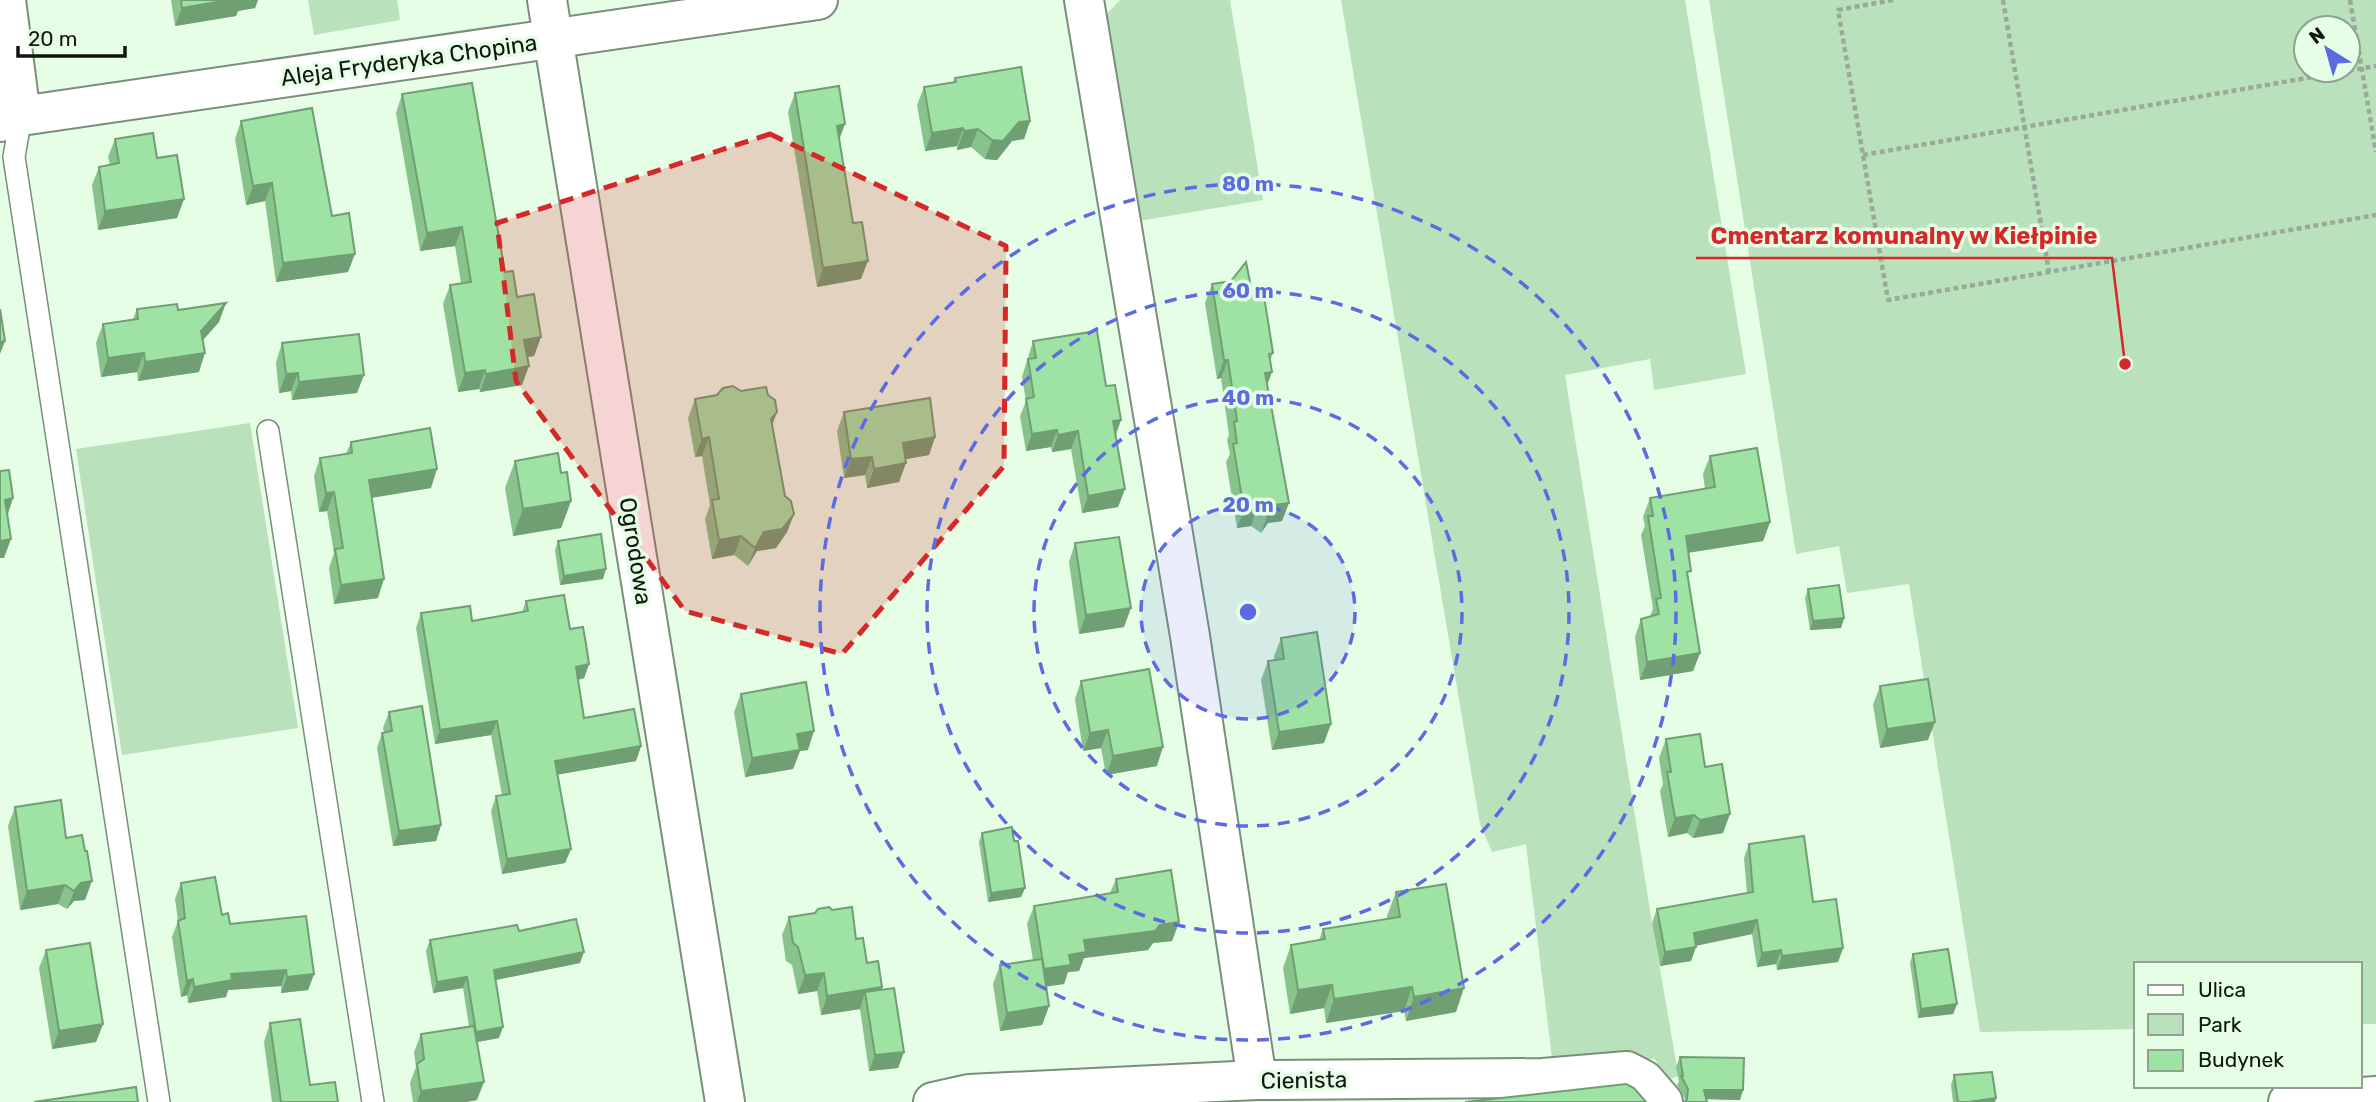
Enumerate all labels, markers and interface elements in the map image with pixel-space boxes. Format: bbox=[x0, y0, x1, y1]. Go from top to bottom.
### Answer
scale bar bbox=[18, 14, 124, 58]
north arrow bbox=[2292, 14, 2362, 84]
text: N bbox=[2305, 23, 2329, 49]
text: 20 m bbox=[28, 26, 77, 51]
street label: Aleja Fryderyka Chopina bbox=[279, 28, 539, 92]
text: 80 m bbox=[1222, 171, 1274, 196]
callout: Cmentarz komunalny w Kiełpinie bbox=[1696, 213, 2112, 258]
text: Cmentarz komunalny w Kiełpinie bbox=[1711, 222, 2097, 250]
text: 60 m bbox=[1222, 278, 1274, 303]
text: 40 m bbox=[1222, 385, 1274, 410]
text: 20 m bbox=[1222, 492, 1274, 517]
street label: Ogrodowa bbox=[614, 495, 658, 607]
centre of rings bbox=[1236, 600, 1260, 624]
legend bbox=[2134, 962, 2362, 1088]
text: Ulica bbox=[2198, 977, 2246, 1002]
text: Park bbox=[2198, 1012, 2242, 1037]
text: Budynek bbox=[2198, 1047, 2284, 1072]
street label: Cienista bbox=[1260, 1065, 1348, 1095]

